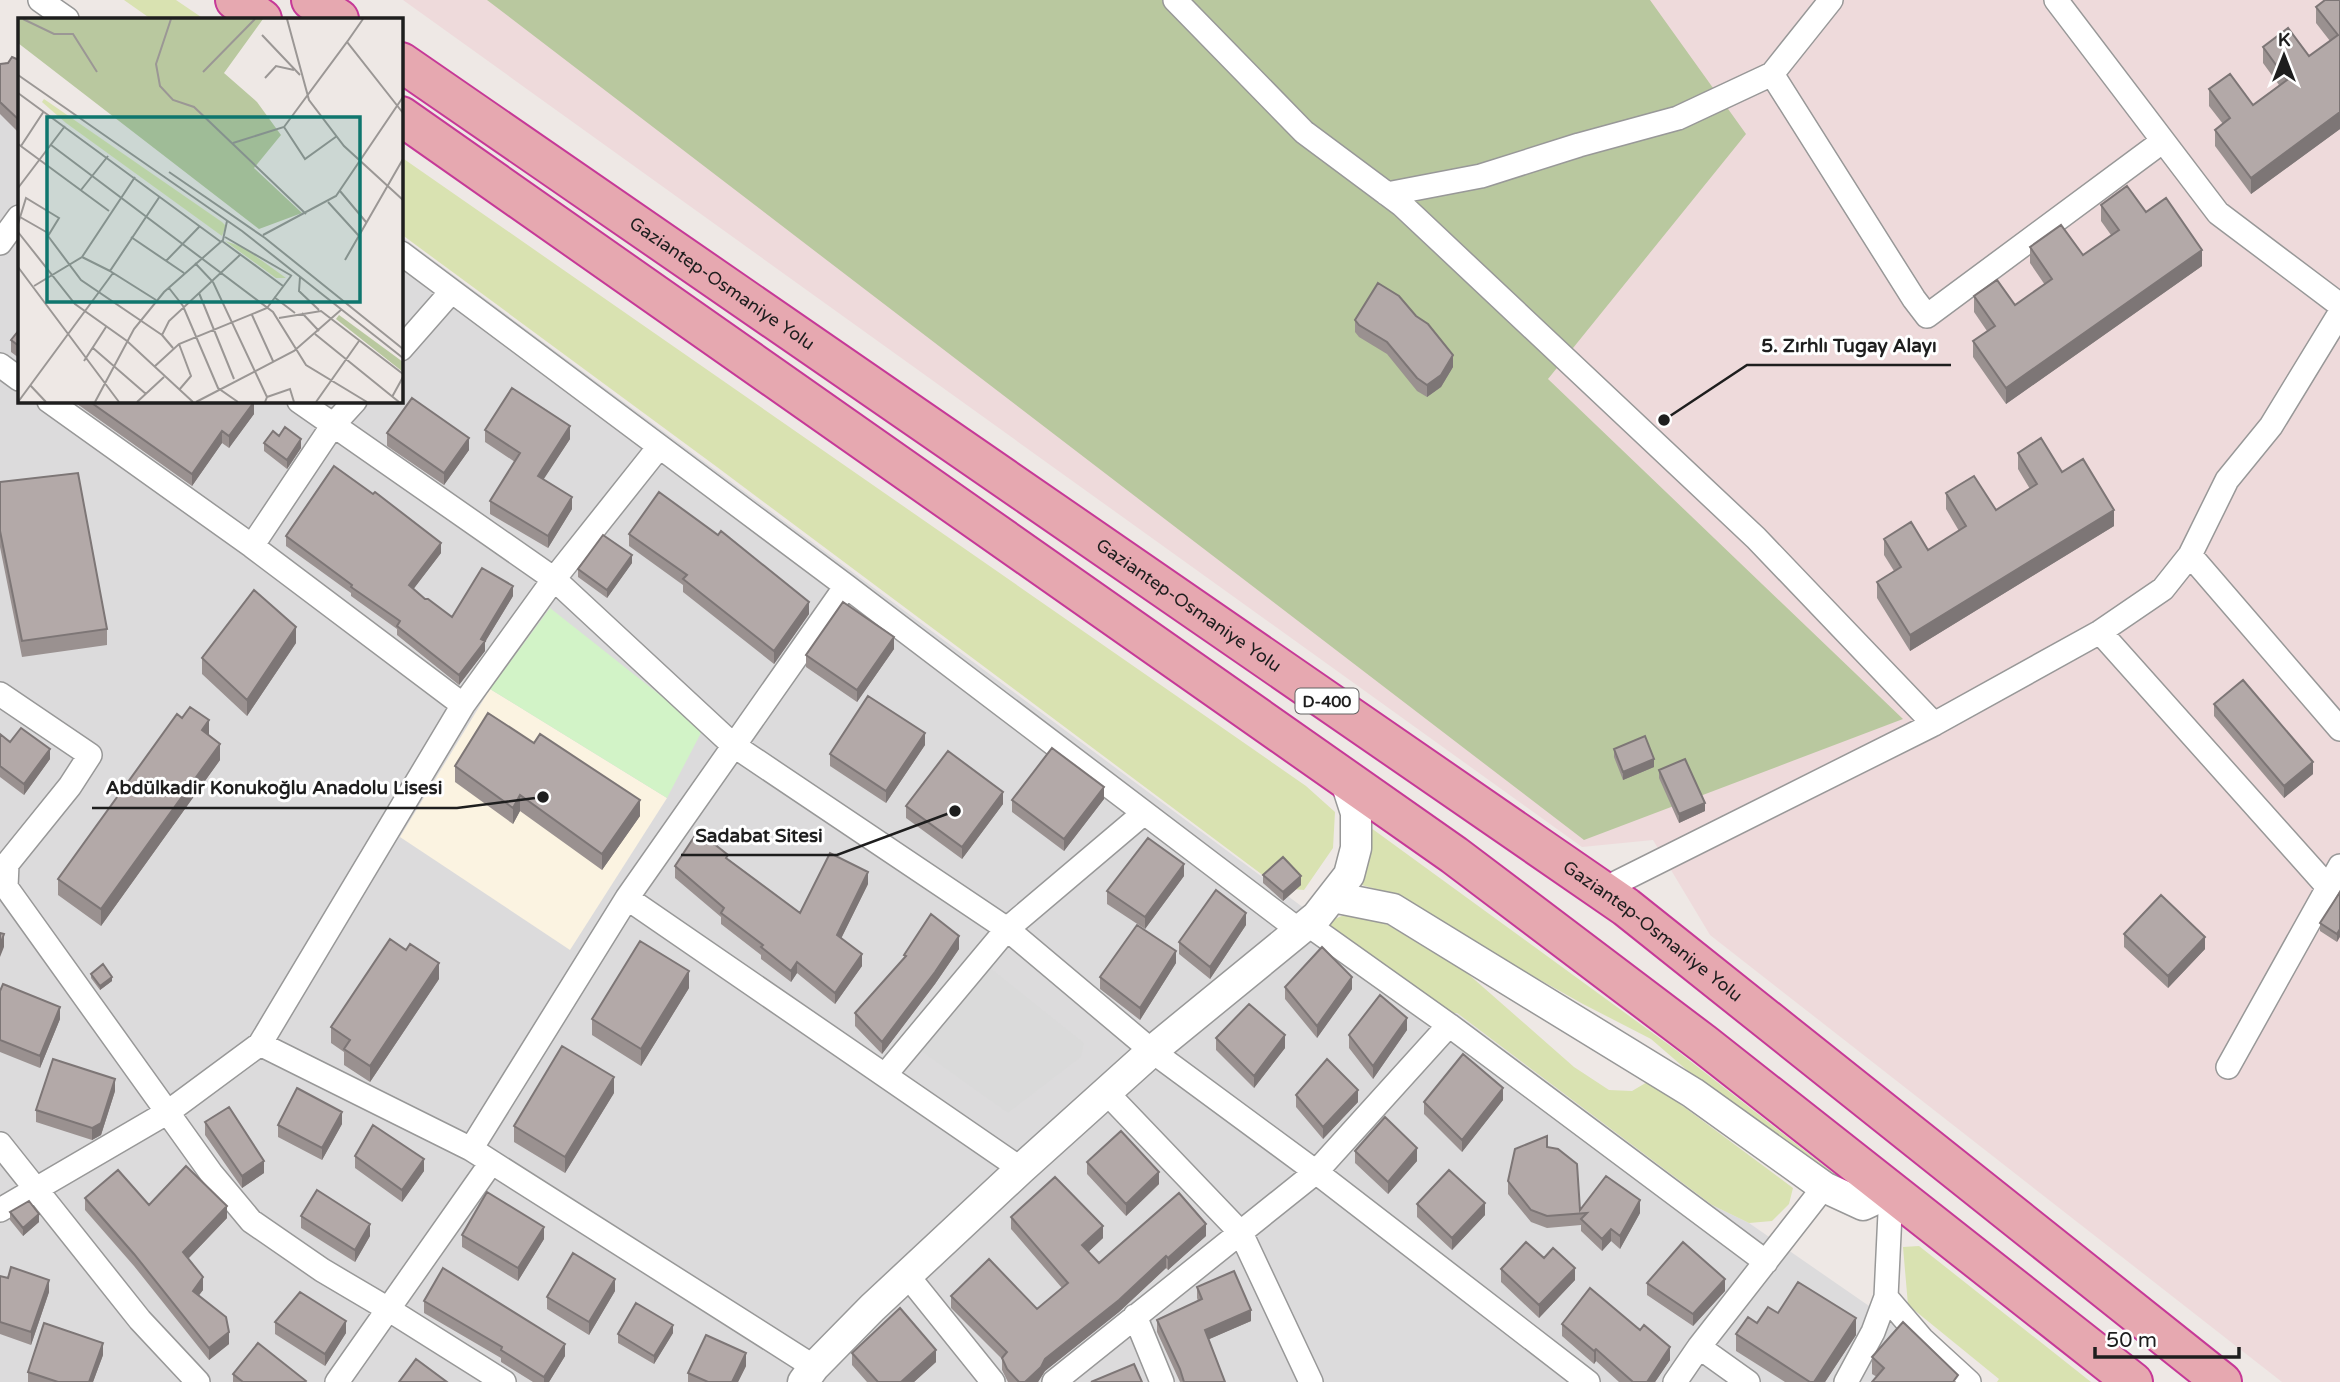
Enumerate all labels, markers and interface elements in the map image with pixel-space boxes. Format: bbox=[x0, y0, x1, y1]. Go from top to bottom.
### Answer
inset map bbox=[18, 18, 402, 402]
north arrow bbox=[2249, 21, 2319, 91]
text: K bbox=[2278, 29, 2291, 51]
street label: Gaziantep-Osmaniye Yolu bbox=[625, 212, 819, 355]
callout: 5. Zırhlı Tugay Alayı bbox=[1747, 325, 1951, 365]
text: 5. Zırhlı Tugay Alayı bbox=[1761, 335, 1937, 358]
street label: Gaziantep-Osmaniye Yolu bbox=[1092, 534, 1286, 677]
road number: D-400 bbox=[1296, 688, 1358, 714]
callout: Abdülkadir Konukoğlu Anadolu Lisesi bbox=[92, 768, 457, 808]
text: Abdülkadir Konukoğlu Anadolu Lisesi bbox=[106, 777, 442, 800]
callout: Sadabat Sitesi bbox=[681, 815, 837, 855]
text: Sadabat Sitesi bbox=[695, 825, 823, 847]
street label: Gaziantep-Osmaniye Yolu bbox=[1559, 856, 1747, 1007]
scale bar bbox=[2095, 1316, 2238, 1360]
text: 50 m bbox=[2106, 1328, 2157, 1353]

